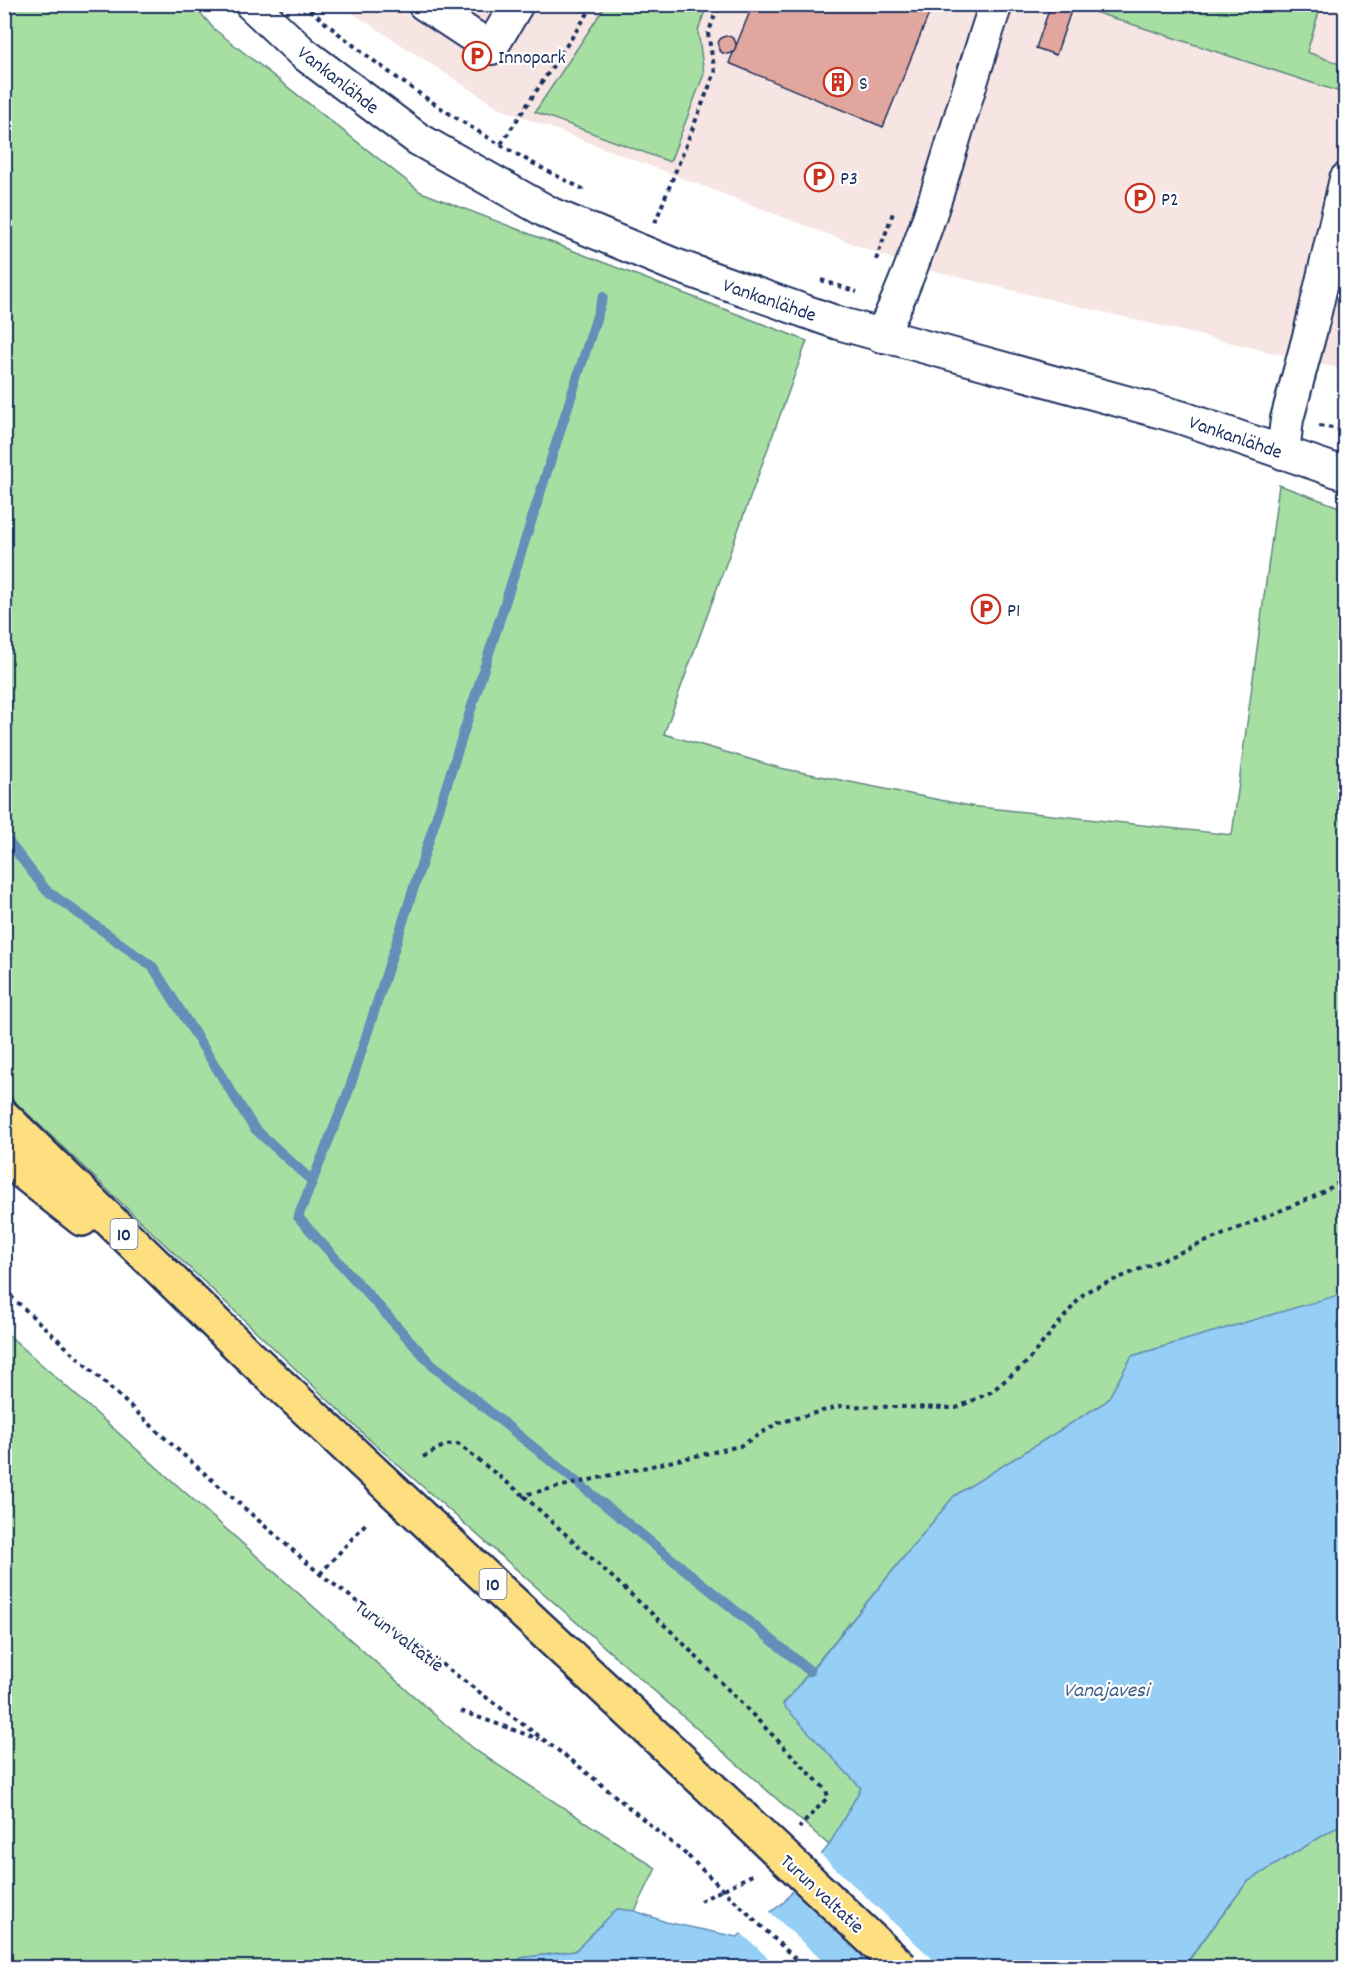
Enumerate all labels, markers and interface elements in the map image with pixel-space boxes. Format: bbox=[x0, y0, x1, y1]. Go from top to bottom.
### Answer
street label: Vankanlähde bbox=[290, 40, 384, 122]
parking icon: Innopark bbox=[461, 40, 493, 72]
place label: Innopark bbox=[498, 45, 566, 73]
building icon: S bbox=[822, 66, 854, 98]
place label: S bbox=[859, 71, 868, 99]
parking icon: P3 bbox=[803, 161, 835, 193]
place label: P3 bbox=[840, 166, 858, 194]
parking icon: P2 bbox=[1124, 182, 1156, 214]
place label: P2 bbox=[1161, 187, 1179, 215]
street label: Vankanlähde bbox=[719, 273, 820, 331]
street label: Vankanlähde bbox=[1185, 410, 1286, 468]
parking icon: P1 bbox=[970, 593, 1002, 625]
place label: P1 bbox=[1007, 598, 1020, 626]
road number: 10 bbox=[110, 1219, 138, 1249]
road number: 10 bbox=[480, 1569, 506, 1599]
street label: Turun valtatie bbox=[348, 1594, 449, 1680]
water label: Vanajavesi bbox=[1063, 1677, 1152, 1707]
street label: Turun valtatie bbox=[773, 1849, 869, 1942]

